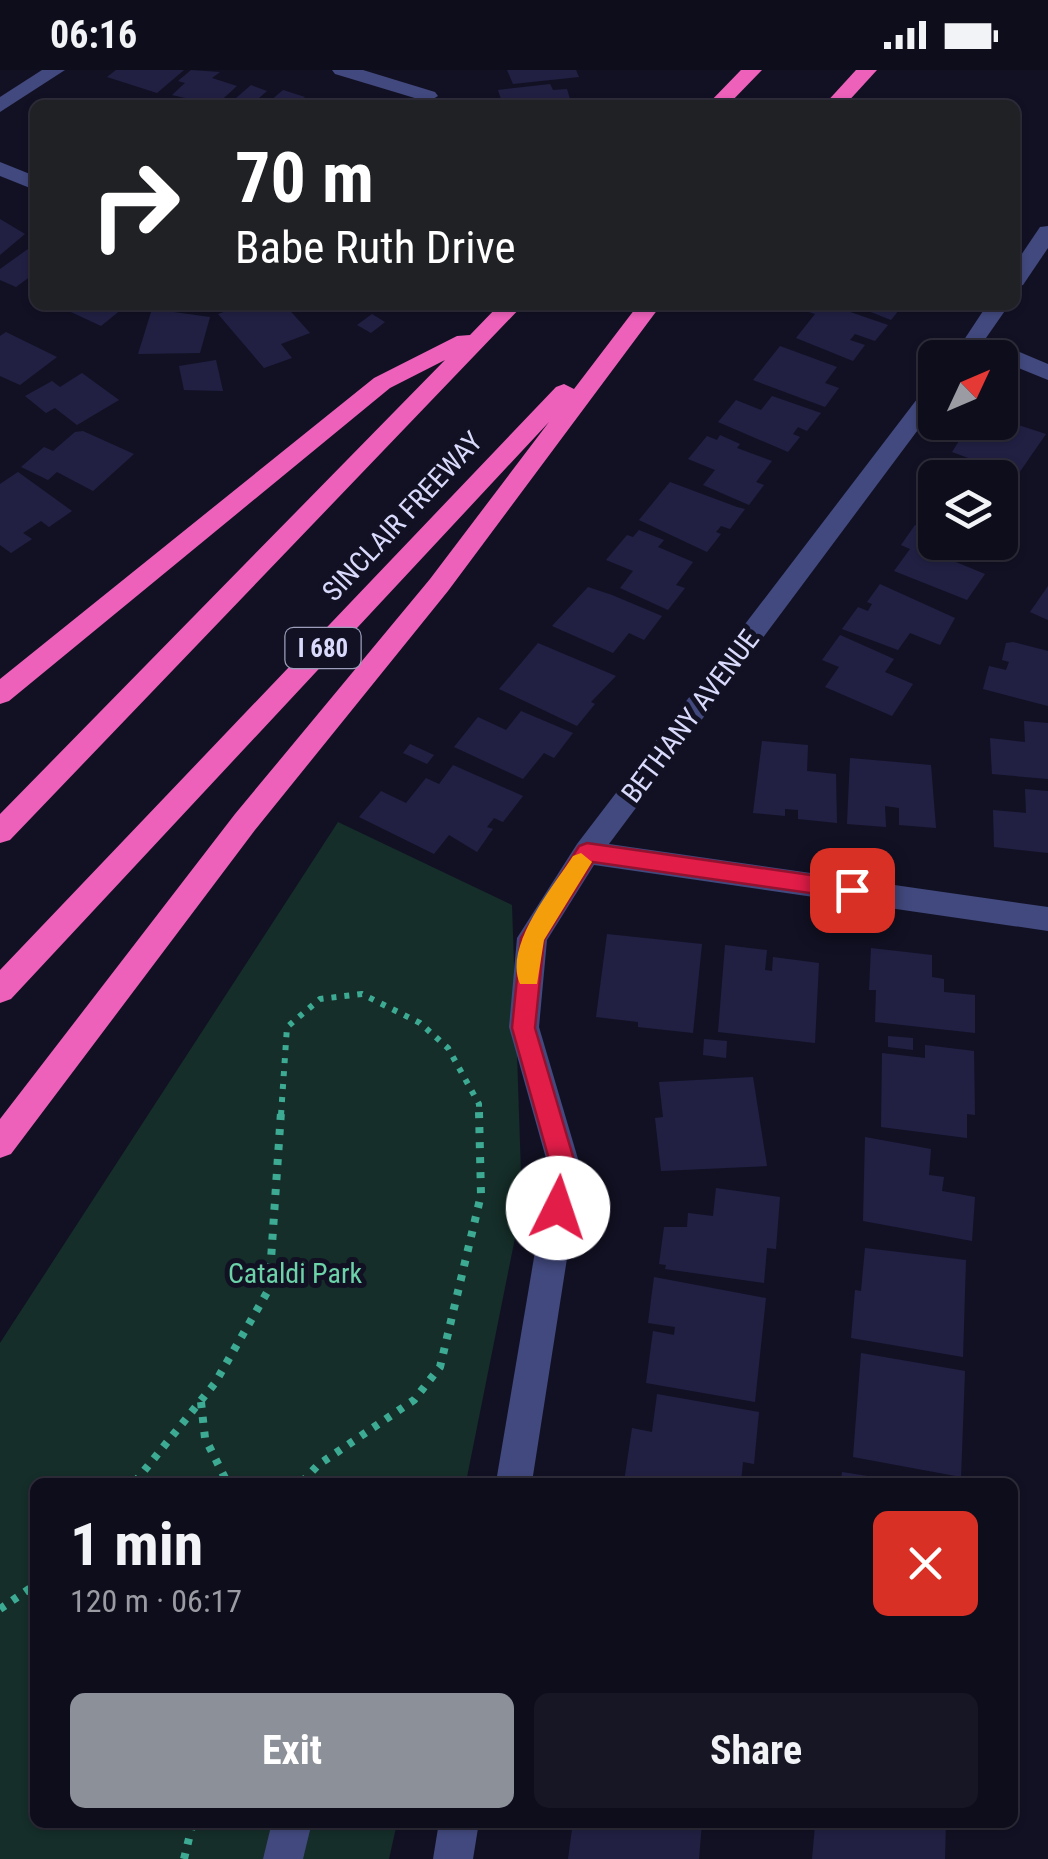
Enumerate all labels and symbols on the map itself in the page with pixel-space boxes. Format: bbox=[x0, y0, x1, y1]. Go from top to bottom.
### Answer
north arrow bbox=[918, 340, 1018, 440]
street label: SINCLAIR FREEWAY bbox=[316, 425, 489, 608]
street label: BETHANY AVENUE bbox=[615, 624, 766, 809]
road number: I 680 bbox=[286, 628, 360, 668]
pin bbox=[810, 848, 895, 933]
position arrow bbox=[506, 1156, 610, 1260]
park label: Cataldi Park bbox=[228, 1257, 362, 1290]

